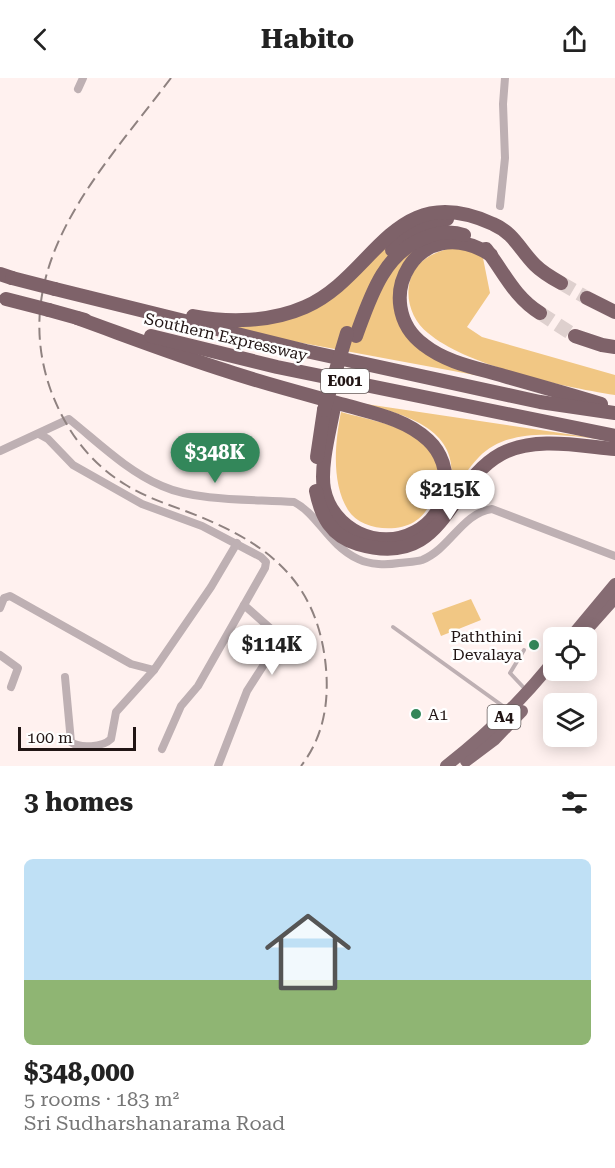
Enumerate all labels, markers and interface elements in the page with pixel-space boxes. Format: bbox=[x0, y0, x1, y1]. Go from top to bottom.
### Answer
icon: back bbox=[24, 23, 57, 56]
text: Habito bbox=[261, 23, 354, 55]
icon: share bbox=[558, 23, 591, 56]
street label: Southern Expressway bbox=[143, 309, 310, 365]
road number: E001 bbox=[321, 369, 369, 393]
pin: $348K bbox=[173, 433, 257, 484]
text: $348K bbox=[185, 440, 245, 464]
pin: $215K bbox=[408, 470, 492, 521]
text: $215K bbox=[420, 477, 480, 501]
pin: $114K bbox=[230, 625, 314, 676]
place label: Paththini Devalaya bbox=[450, 627, 522, 664]
map controls bbox=[543, 627, 597, 747]
button: locate bbox=[543, 627, 597, 681]
text: $114K bbox=[242, 632, 302, 656]
marker: Paththini Devalaya bbox=[527, 638, 541, 652]
button: layers bbox=[543, 693, 597, 747]
place label: A1 bbox=[428, 705, 448, 724]
road number: A4 bbox=[488, 705, 520, 729]
marker: A1 bbox=[409, 707, 423, 721]
scale bar bbox=[18, 724, 136, 752]
text: 100 m bbox=[27, 728, 73, 747]
icon: filters bbox=[558, 786, 591, 819]
text: 3 homes bbox=[24, 787, 133, 817]
icon: home bbox=[254, 898, 362, 1006]
text: $348,000 bbox=[24, 1057, 134, 1087]
text: 5 rooms · 183 m² bbox=[24, 1087, 179, 1111]
text: Sri Sudharshanarama Road bbox=[24, 1111, 285, 1135]

